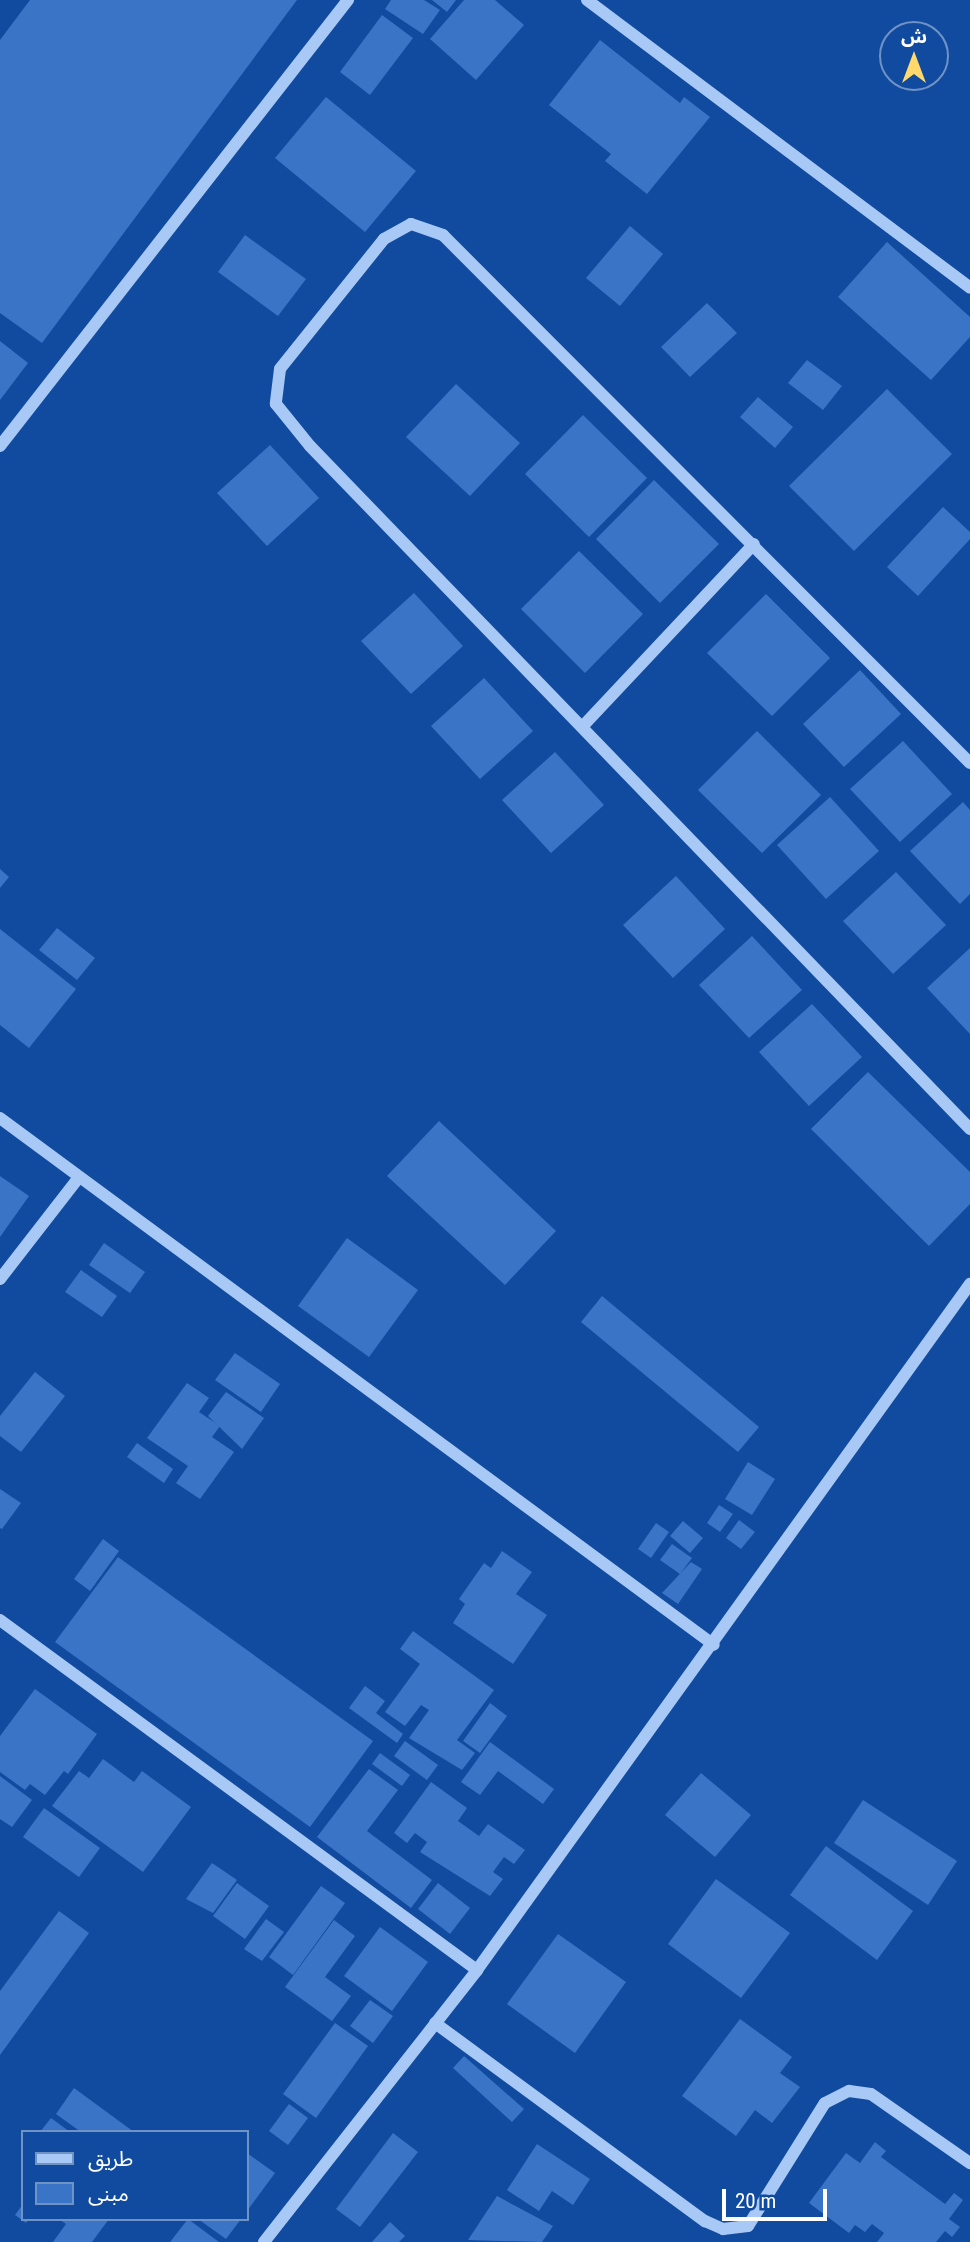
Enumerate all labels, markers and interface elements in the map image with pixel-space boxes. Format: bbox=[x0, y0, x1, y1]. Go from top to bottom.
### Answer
north arrow bbox=[879, 21, 949, 91]
text: ش bbox=[901, 25, 927, 48]
legend bbox=[21, 2130, 248, 2221]
text: طريق bbox=[88, 2147, 133, 2171]
scale bar bbox=[725, 2176, 830, 2220]
text: مبنى bbox=[88, 2182, 129, 2206]
text: 20 m bbox=[735, 2189, 776, 2213]

